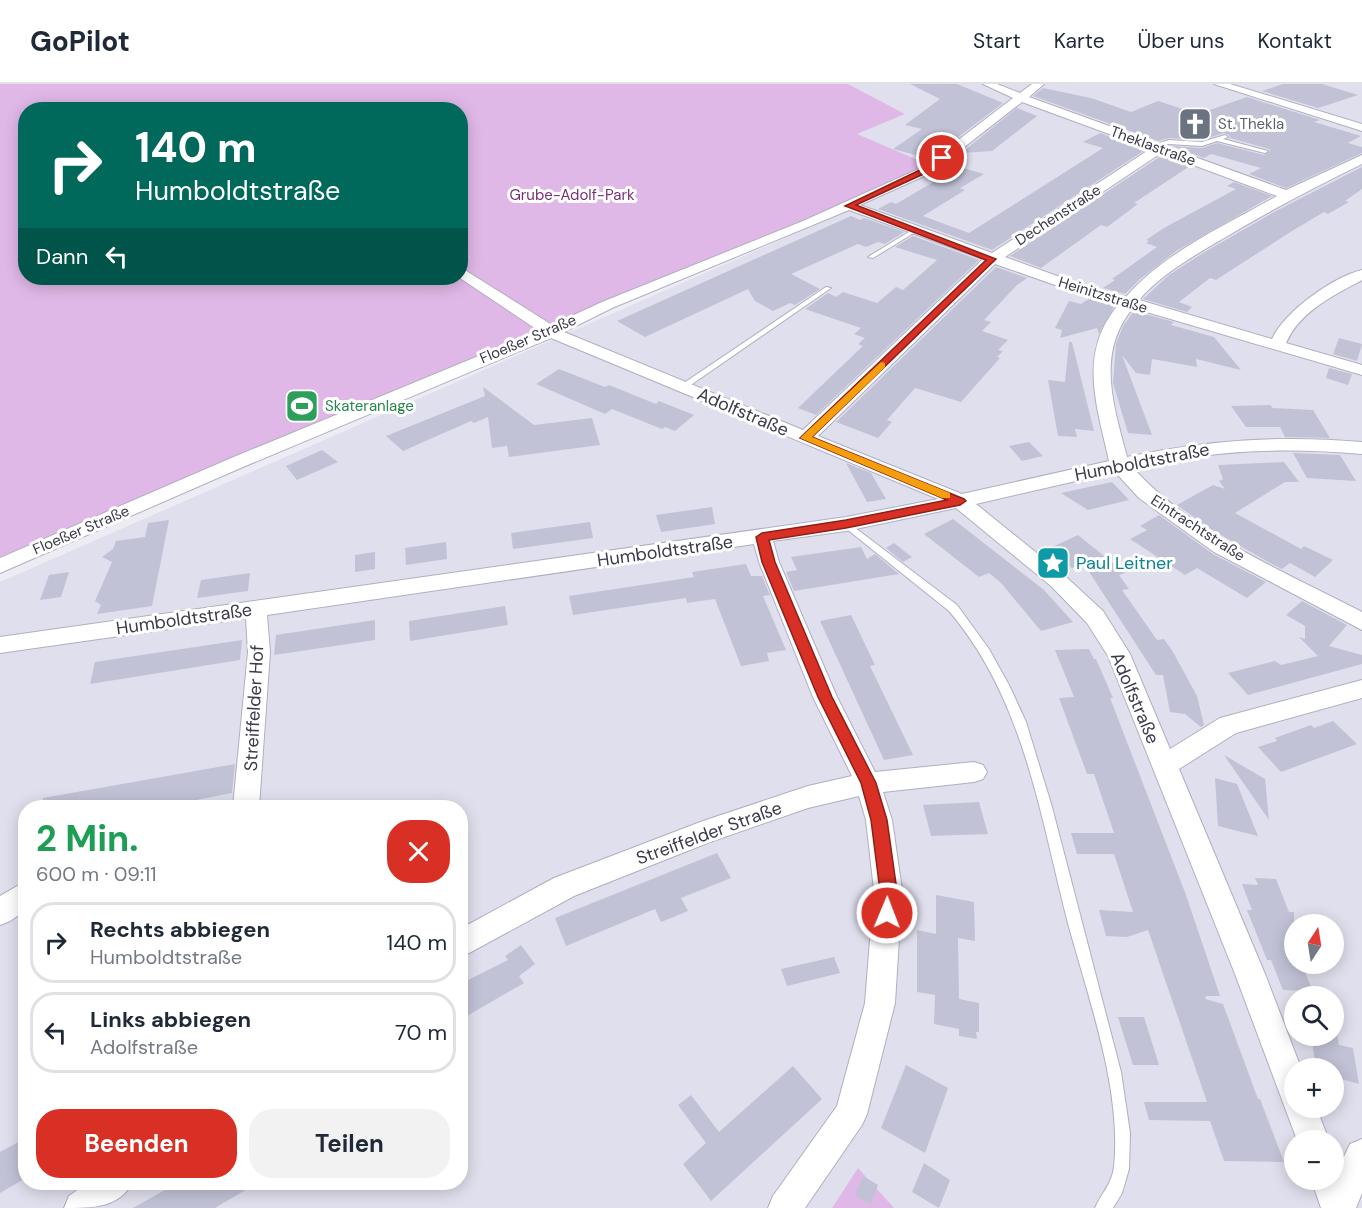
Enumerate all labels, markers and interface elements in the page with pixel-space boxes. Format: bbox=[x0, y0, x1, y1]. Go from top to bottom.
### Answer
text: GoPilot bbox=[30, 23, 130, 60]
text: Start bbox=[973, 27, 1021, 55]
text: Karte bbox=[1054, 27, 1105, 55]
text: Über uns bbox=[1138, 27, 1224, 55]
text: Kontakt bbox=[1257, 27, 1332, 55]
church icon: St. Thekla bbox=[1177, 106, 1213, 142]
place label: St. Thekla bbox=[1218, 114, 1284, 134]
text: 140 m bbox=[135, 120, 257, 175]
street label: Theklastraße bbox=[1107, 121, 1199, 171]
icon: right bbox=[36, 126, 114, 204]
pin bbox=[916, 132, 967, 183]
icon: arrive bbox=[925, 141, 958, 174]
text: Humboldtstraße bbox=[135, 173, 340, 208]
street label: Dechenstraße bbox=[1011, 180, 1105, 250]
park label: Grube-Adolf-Park bbox=[509, 185, 635, 205]
icon: left bbox=[100, 240, 133, 273]
text: Dann bbox=[36, 242, 88, 271]
street label: Heinitzstraße bbox=[1056, 272, 1150, 318]
street label: Floeßer Straße bbox=[477, 310, 579, 368]
street label: Adolfstraße bbox=[694, 382, 792, 442]
sports icon: Skateranlage bbox=[284, 388, 320, 424]
place label: Skateranlage bbox=[325, 396, 414, 416]
street label: Humboldtstraße bbox=[1072, 437, 1212, 487]
street label: Eintrachtstraße bbox=[1147, 490, 1249, 566]
street label: Floeßer Straße bbox=[30, 501, 132, 559]
street label: Humboldtstraße bbox=[596, 530, 734, 572]
place icon: Paul Leitner bbox=[1035, 545, 1071, 581]
place label: Paul Leitner bbox=[1076, 551, 1173, 575]
street label: Humboldtstraße bbox=[115, 598, 253, 640]
street label: Streiffelder Hof bbox=[239, 644, 269, 772]
street label: Adolfstraße bbox=[1105, 649, 1165, 747]
street label: Streiffelder Straße bbox=[633, 796, 785, 870]
text: 2 Min. bbox=[36, 815, 138, 862]
button: close bbox=[387, 820, 450, 883]
text: 600 m · 09:11 bbox=[36, 861, 156, 887]
position arrow bbox=[855, 881, 919, 945]
north arrow bbox=[1284, 914, 1344, 974]
map controls bbox=[1284, 914, 1344, 1190]
text: Rechts abbiegen bbox=[90, 915, 270, 944]
icon: right bbox=[39, 926, 72, 959]
text: 140 m bbox=[386, 928, 447, 957]
text: Humboldtstraße bbox=[90, 944, 242, 970]
button: search bbox=[1284, 986, 1344, 1046]
text: Links abbiegen bbox=[90, 1005, 251, 1034]
icon: left bbox=[39, 1016, 72, 1049]
text: 70 m bbox=[395, 1018, 447, 1047]
text: Adolfstraße bbox=[90, 1034, 198, 1060]
button: + bbox=[1284, 1058, 1344, 1118]
button: Beenden bbox=[36, 1109, 237, 1178]
button: Teilen bbox=[249, 1109, 450, 1178]
button: − bbox=[1284, 1130, 1344, 1190]

